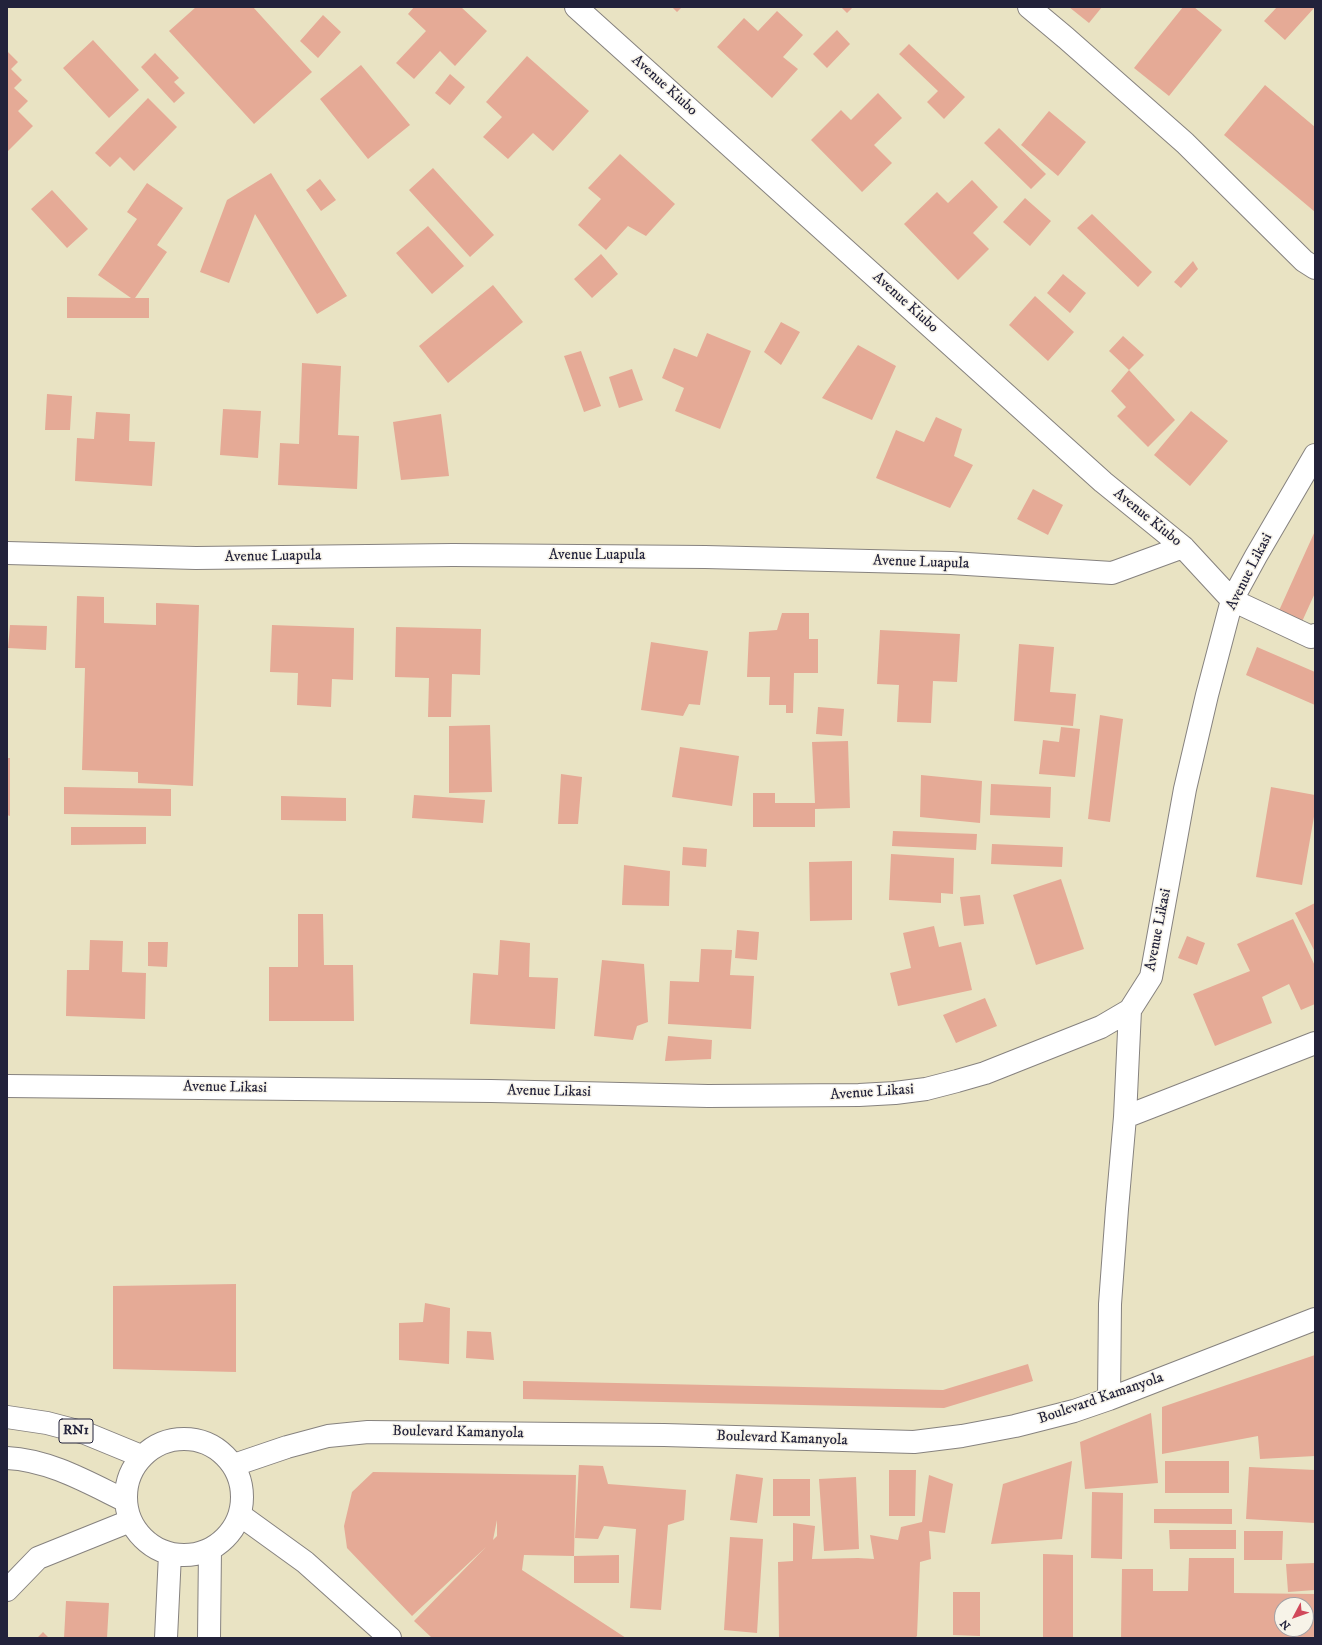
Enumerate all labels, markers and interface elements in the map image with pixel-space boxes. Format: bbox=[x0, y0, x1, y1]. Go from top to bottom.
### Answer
street label: Avenue Kiubo bbox=[627, 52, 701, 120]
street label: Avenue Kiubo bbox=[868, 269, 942, 337]
street label: Avenue Kiubo bbox=[1109, 485, 1185, 551]
street label: Avenue Likasi bbox=[1223, 531, 1277, 613]
street label: Avenue Luapula bbox=[225, 547, 321, 567]
street label: Avenue Luapula bbox=[549, 547, 645, 565]
street label: Avenue Luapula bbox=[872, 552, 970, 574]
street label: Avenue Likasi bbox=[1142, 887, 1176, 973]
street label: Avenue Likasi bbox=[183, 1078, 267, 1098]
street label: Avenue Likasi bbox=[830, 1081, 914, 1105]
street label: Avenue Likasi bbox=[507, 1082, 591, 1102]
street label: Boulevard Kamanyola bbox=[1036, 1369, 1166, 1429]
road number: RN1 bbox=[59, 1419, 93, 1443]
street label: Boulevard Kamanyola bbox=[392, 1423, 524, 1443]
street label: Boulevard Kamanyola bbox=[716, 1428, 848, 1450]
north arrow bbox=[1274, 1597, 1314, 1637]
text: N bbox=[1277, 1616, 1294, 1632]

